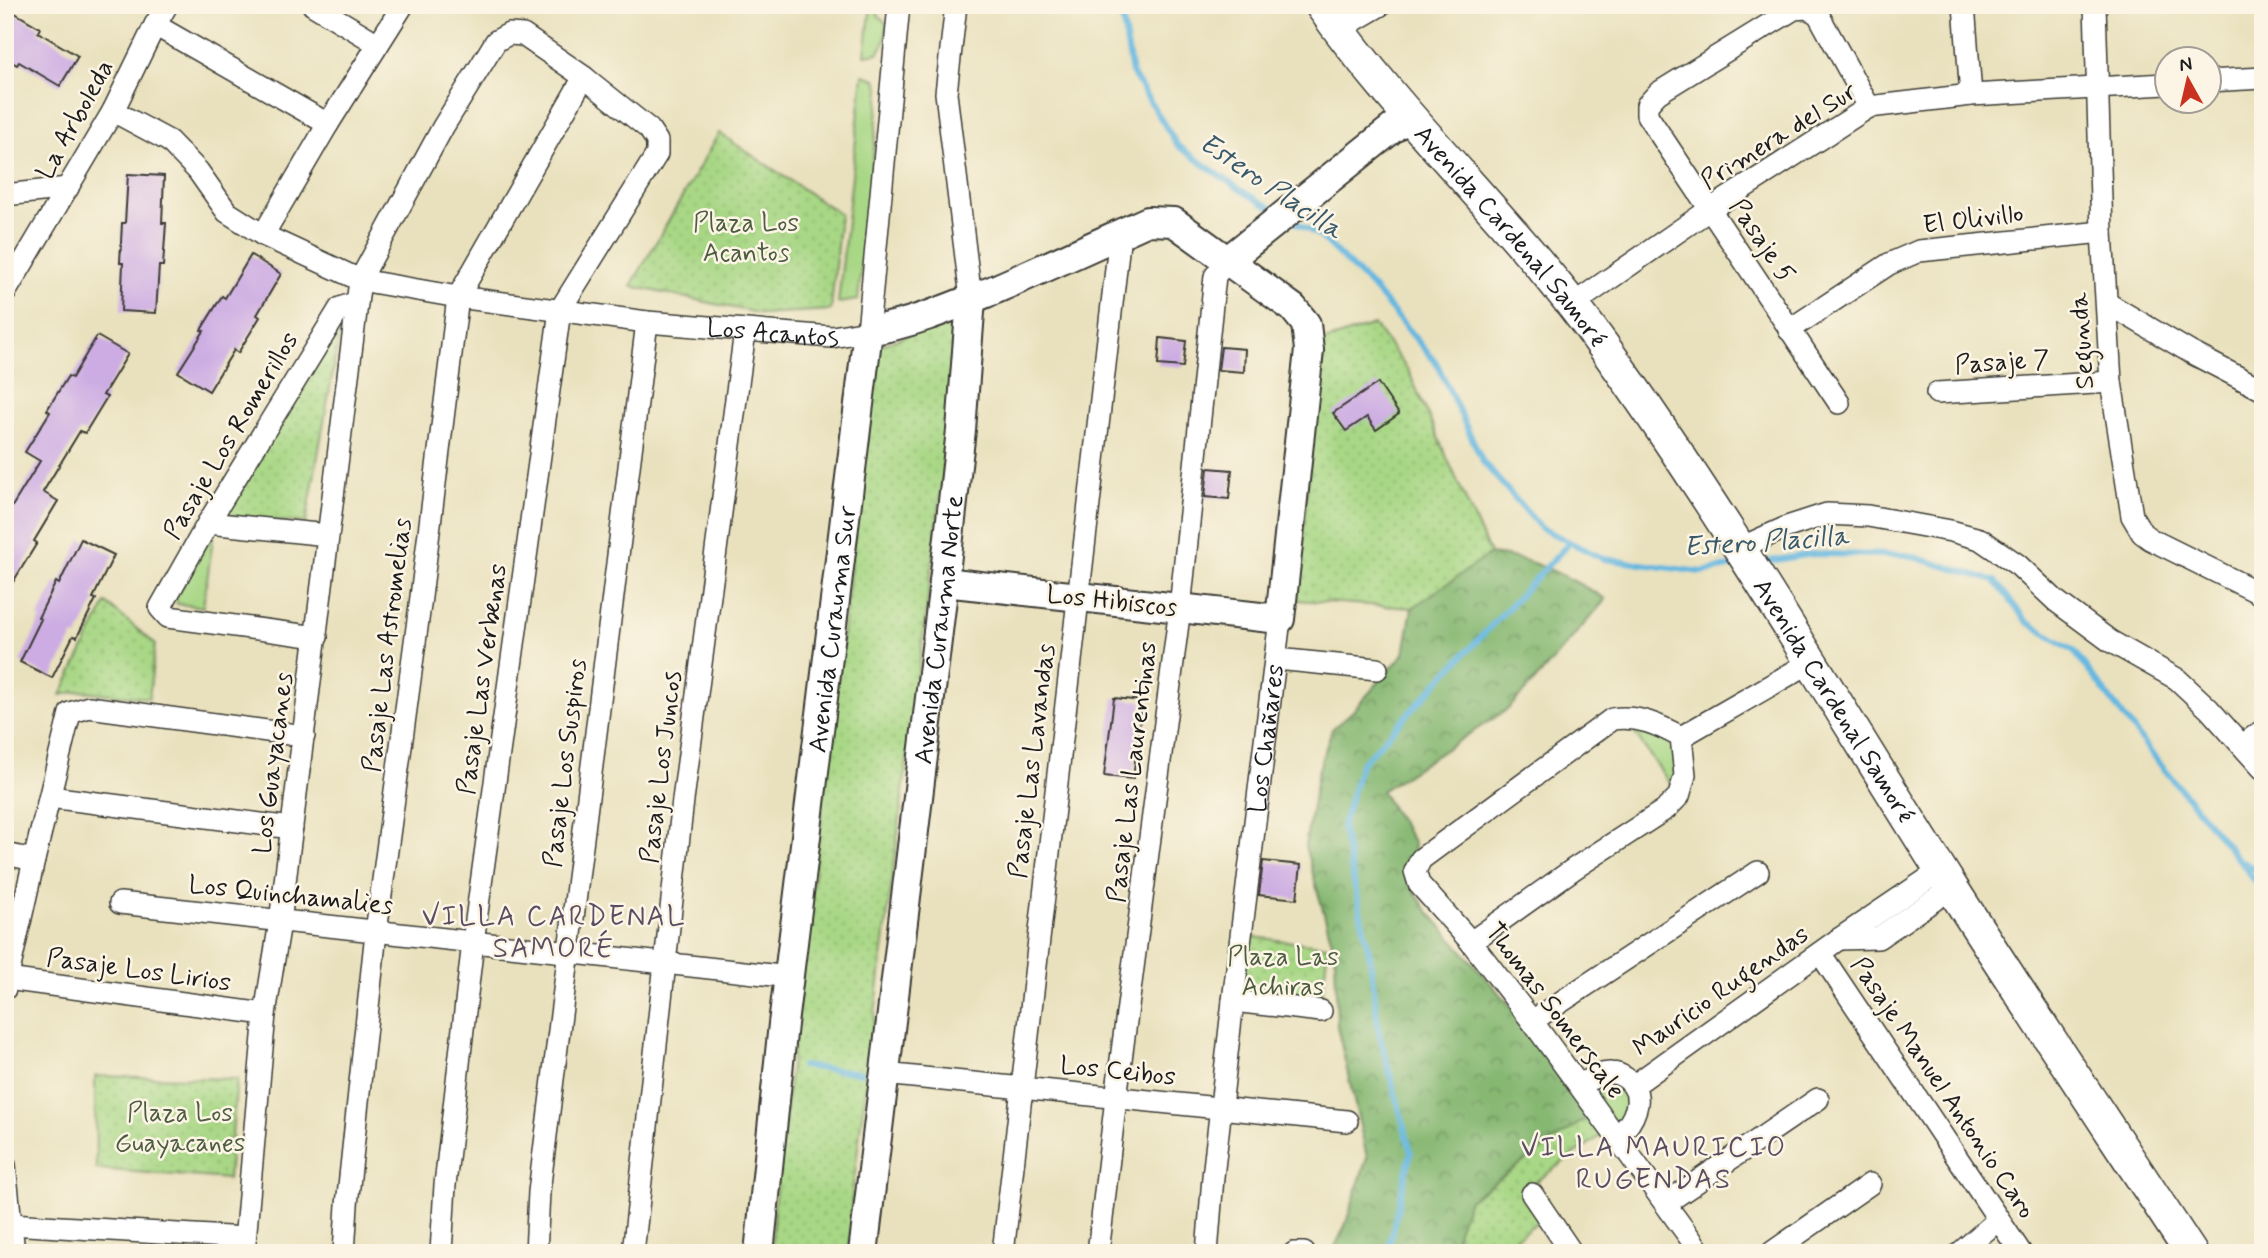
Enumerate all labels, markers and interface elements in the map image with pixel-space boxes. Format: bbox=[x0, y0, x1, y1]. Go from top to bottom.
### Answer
north arrow bbox=[2152, 46, 2222, 116]
text: N bbox=[2178, 51, 2194, 78]
street label: La Arboleda bbox=[29, 54, 123, 186]
street label: Primera del Sur bbox=[1695, 75, 1864, 198]
street label: Avenida Cardenal Samoré bbox=[1406, 118, 1614, 355]
water label: Estero Placilla bbox=[1192, 125, 1351, 249]
street label: Pasaje 5 bbox=[1721, 192, 1802, 290]
street label: El Olivillo bbox=[1921, 197, 2025, 243]
park label: Plaza Los Acantos bbox=[693, 207, 799, 271]
street label: Segunda bbox=[2063, 291, 2106, 390]
street label: Los Acantos bbox=[705, 312, 841, 356]
street label: Pasaje Los Romerillos bbox=[156, 326, 307, 546]
street label: Pasaje 7 bbox=[1954, 343, 2051, 383]
street label: Avenida Curauma Norte bbox=[907, 493, 973, 766]
street label: Avenida Curauma Sur bbox=[801, 504, 865, 755]
street label: Pasaje Las Astromelias bbox=[356, 516, 420, 774]
water label: Estero Placilla bbox=[1682, 518, 1851, 567]
street label: Pasaje Las Verbenas bbox=[450, 562, 516, 797]
street label: Avenida Cardenal Samoré bbox=[1744, 573, 1922, 830]
street label: Los Hibiscos bbox=[1045, 578, 1179, 626]
street label: Pasaje Las Laurentinas bbox=[1100, 640, 1166, 905]
street label: Pasaje Las Lavandas bbox=[1002, 642, 1064, 880]
street label: Pasaje Los Suspiros bbox=[536, 657, 596, 869]
street label: Los Chañares bbox=[1241, 662, 1293, 815]
street label: Pasaje Los Juncos bbox=[633, 669, 691, 866]
street label: Los Guayacanes bbox=[246, 671, 302, 856]
street label: Los Quinchamalies bbox=[187, 868, 395, 924]
district label: VILLA CARDENAL SAMORÉ bbox=[422, 899, 686, 968]
street label: Thomas Somerscale bbox=[1477, 916, 1632, 1106]
street label: Mauricio Rugendas bbox=[1626, 918, 1818, 1068]
street label: Pasaje Los Lirios bbox=[44, 941, 233, 1001]
park label: Plaza Las Achiras bbox=[1227, 941, 1339, 1005]
street label: Pasaje Manuel Antonio Caro bbox=[1842, 951, 2043, 1226]
street label: Los Ceibos bbox=[1058, 1049, 1177, 1095]
park label: Plaza Los Guayacanes bbox=[115, 1097, 245, 1161]
district label: VILLA MAURICIO RUGENDAS bbox=[1521, 1130, 1787, 1199]

